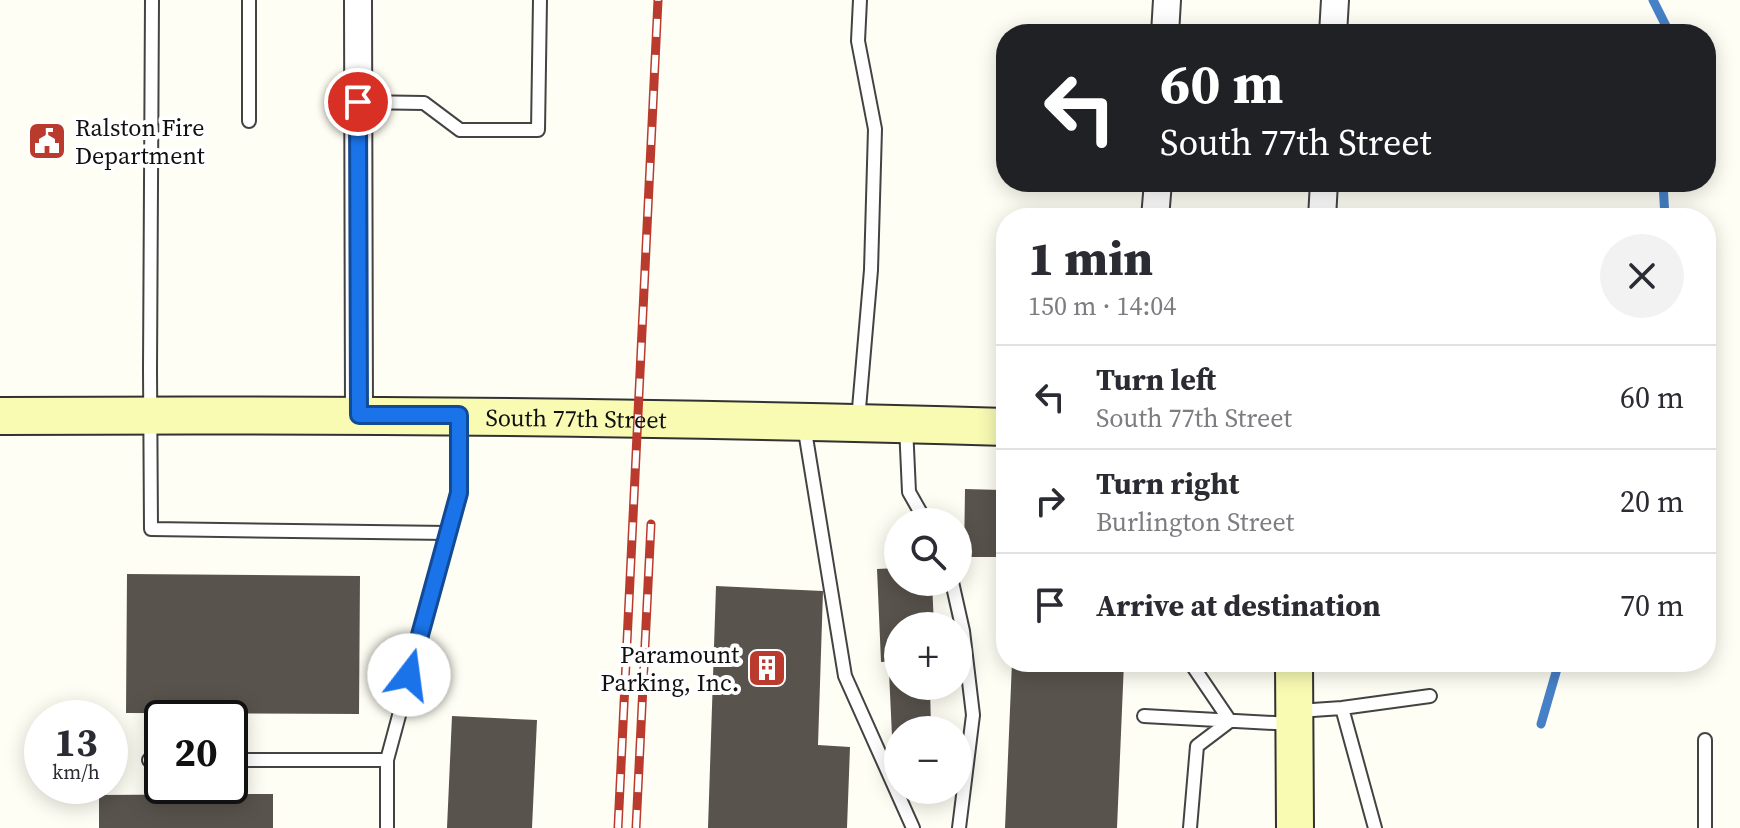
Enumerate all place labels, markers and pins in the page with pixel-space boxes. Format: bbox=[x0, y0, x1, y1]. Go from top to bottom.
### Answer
pin bbox=[324, 68, 392, 136]
place label: Ralston Fire Department bbox=[75, 111, 205, 172]
public building icon: Ralston Fire Department bbox=[26, 120, 68, 162]
place label: Paramount Parking, Inc. bbox=[600, 638, 739, 699]
building icon: Paramount Parking, Inc. bbox=[746, 647, 788, 689]

